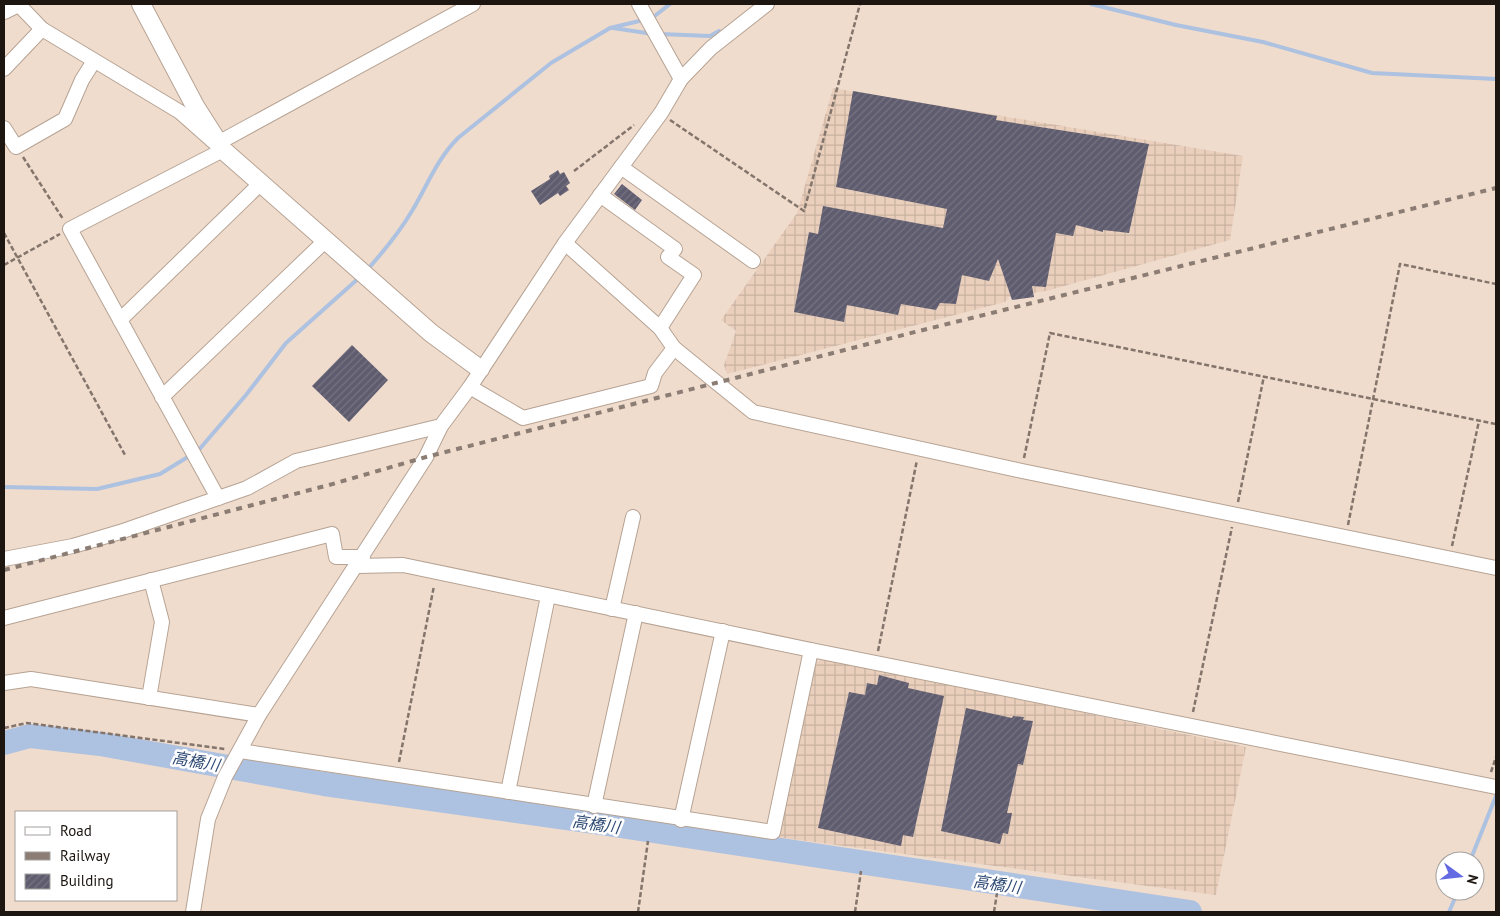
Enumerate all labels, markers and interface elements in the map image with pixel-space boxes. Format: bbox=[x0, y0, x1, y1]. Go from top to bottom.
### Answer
water label: 高橋川 bbox=[171, 747, 223, 775]
legend bbox=[15, 811, 178, 901]
water label: 高橋川 bbox=[571, 811, 623, 838]
text: Road bbox=[60, 821, 92, 840]
text: Railway bbox=[60, 846, 110, 865]
north arrow bbox=[1435, 851, 1485, 901]
text: Building bbox=[60, 871, 114, 890]
water label: 高橋川 bbox=[972, 871, 1024, 898]
text: N bbox=[1463, 873, 1482, 886]

